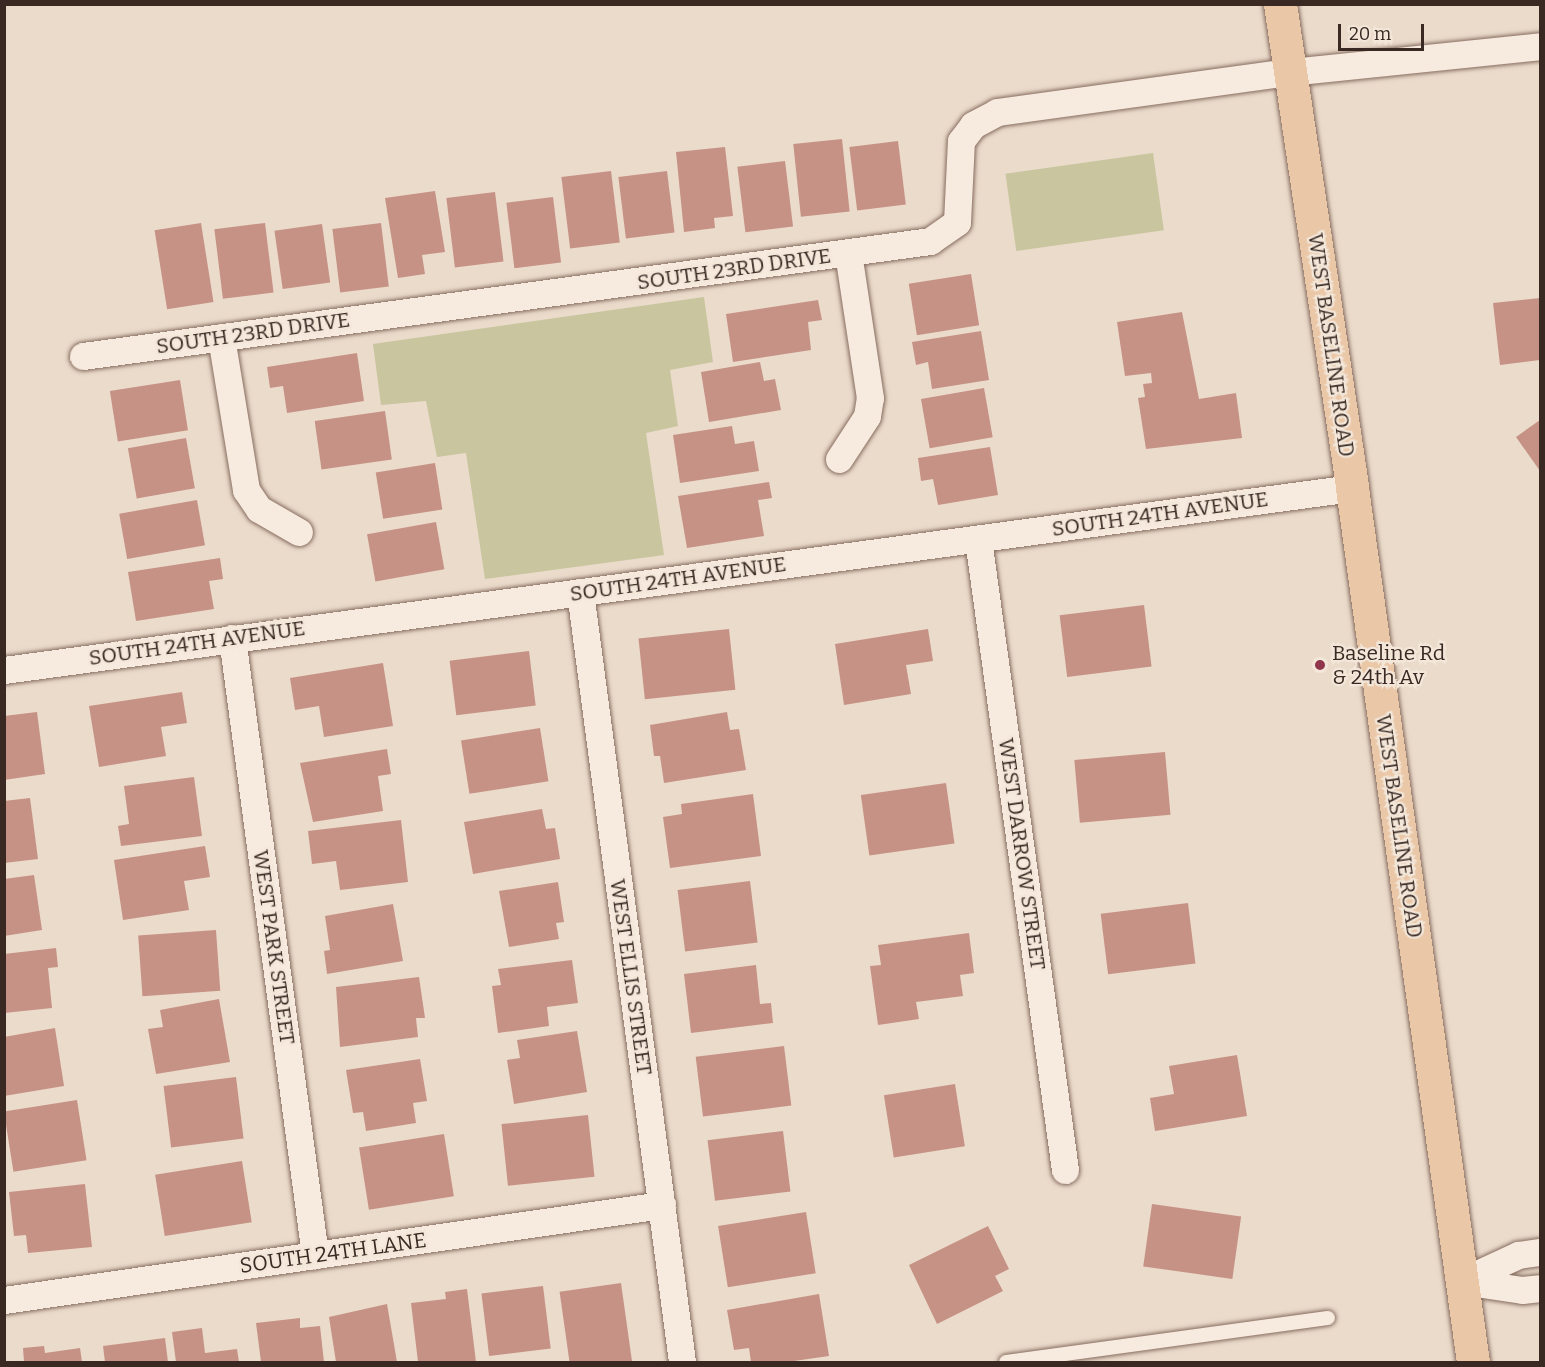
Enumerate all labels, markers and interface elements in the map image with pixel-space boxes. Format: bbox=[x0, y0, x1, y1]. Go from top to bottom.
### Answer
scale bar bbox=[1341, 12, 1426, 50]
text: 20 m bbox=[1349, 23, 1391, 45]
street label: WEST BASELINE ROAD bbox=[1303, 232, 1359, 458]
street label: SOUTH 23RD DRIVE bbox=[636, 243, 832, 295]
street label: SOUTH 23RD DRIVE bbox=[155, 307, 351, 359]
street label: SOUTH 24TH AVENUE bbox=[1050, 486, 1270, 542]
street label: SOUTH 24TH AVENUE bbox=[568, 551, 788, 607]
street label: SOUTH 24TH AVENUE bbox=[87, 615, 307, 671]
place label: Baseline Rd & 24th Av bbox=[1332, 640, 1445, 690]
marker: Baseline Rd & 24th Av bbox=[1313, 658, 1327, 672]
street label: WEST BASELINE ROAD bbox=[1371, 713, 1427, 939]
street label: WEST DARROW STREET bbox=[993, 736, 1051, 972]
street label: WEST PARK STREET bbox=[248, 848, 300, 1046]
street label: WEST ELLIS STREET bbox=[605, 877, 657, 1077]
street label: SOUTH 24TH LANE bbox=[238, 1227, 428, 1279]

